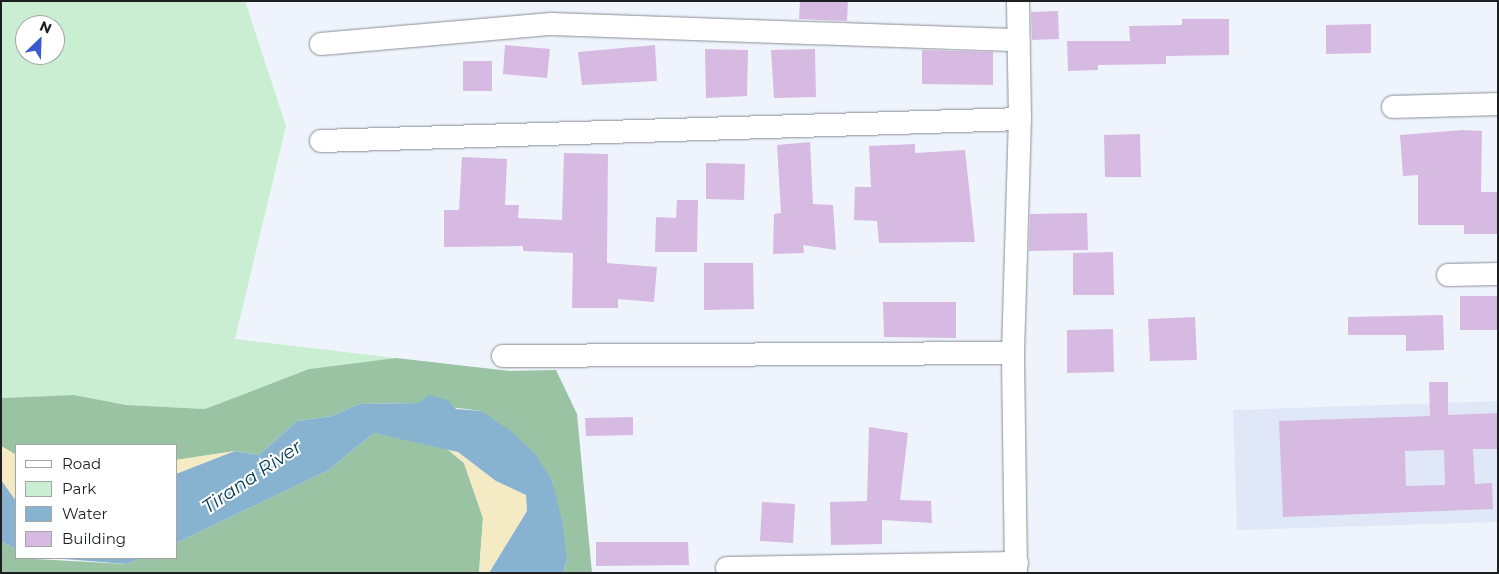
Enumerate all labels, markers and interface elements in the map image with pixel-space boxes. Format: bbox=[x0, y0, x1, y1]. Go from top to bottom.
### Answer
north arrow bbox=[15, 15, 65, 65]
text: N bbox=[37, 17, 55, 38]
water label: Tirana River bbox=[198, 435, 306, 519]
legend bbox=[15, 444, 178, 559]
text: Road bbox=[62, 454, 101, 473]
text: Park bbox=[62, 479, 96, 498]
text: Water bbox=[62, 504, 108, 523]
text: Building bbox=[62, 529, 126, 548]

